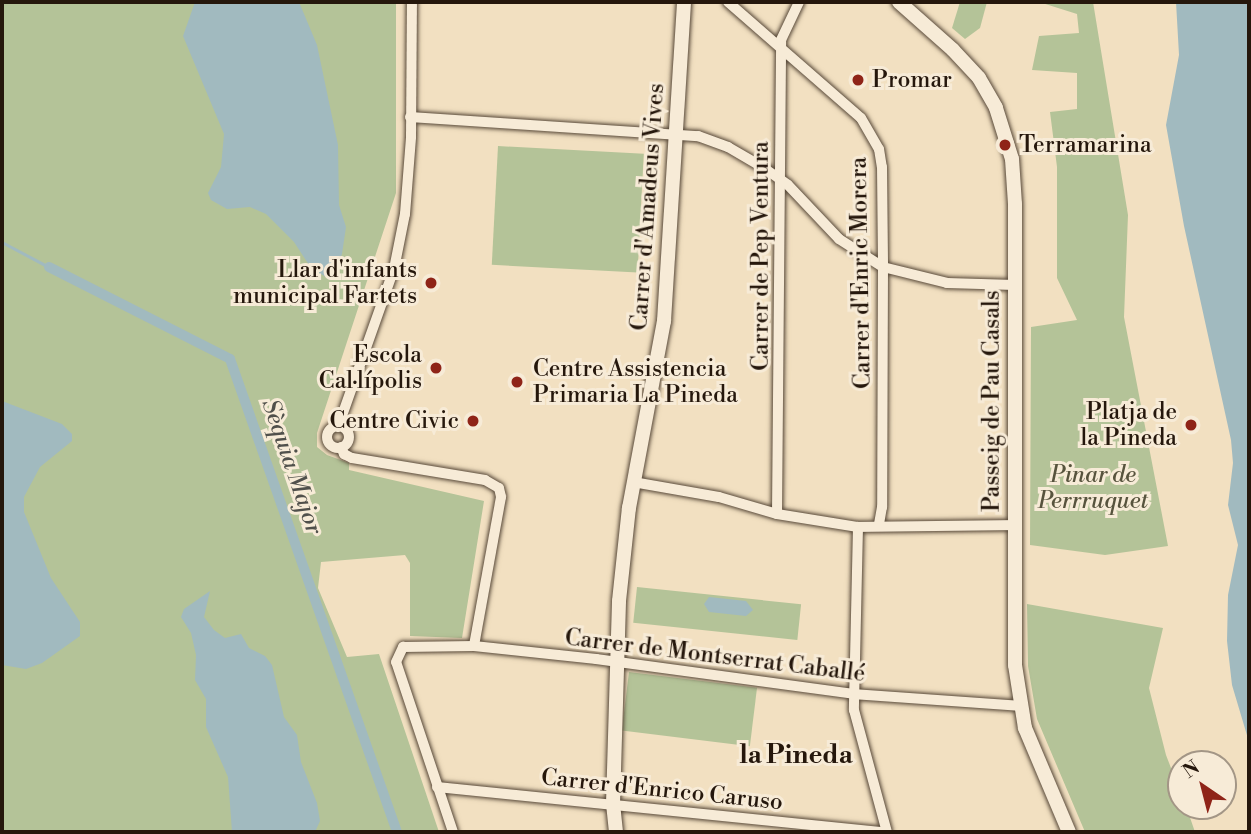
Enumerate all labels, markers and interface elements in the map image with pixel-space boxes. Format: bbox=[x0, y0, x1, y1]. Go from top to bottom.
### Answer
place label: Promar bbox=[872, 66, 952, 94]
marker: Promar bbox=[850, 72, 866, 88]
street label: Carrer d'Amadeus Vives bbox=[626, 82, 670, 332]
place label: Terramarina bbox=[1019, 131, 1152, 159]
marker: Terramarina bbox=[997, 137, 1013, 153]
street label: Carrer de Pep Ventura bbox=[747, 141, 775, 371]
street label: Carrer d'Enric Morera bbox=[845, 157, 877, 389]
place label: Llar d'infants municipal Fartets bbox=[233, 256, 417, 310]
marker: Llar d'infants municipal Fartets bbox=[423, 275, 439, 291]
street label: Passeig de Pau Casals bbox=[978, 290, 1006, 512]
place label: Escola Cal·lípolis bbox=[319, 341, 422, 395]
place label: Centre Assistencia Primaria La Pineda bbox=[533, 355, 738, 409]
marker: Escola Cal·lípolis bbox=[428, 360, 444, 376]
marker: Centre Assistencia Primaria La Pineda bbox=[507, 372, 527, 392]
water label: Sèquia Major bbox=[254, 395, 328, 539]
place label: Platja de la Pineda bbox=[1080, 398, 1177, 452]
place label: Centre Civic bbox=[330, 407, 459, 435]
marker: Centre Civic bbox=[465, 413, 481, 429]
marker: Platja de la Pineda bbox=[1183, 417, 1199, 433]
park label: Pinar de Perrruquet bbox=[1038, 461, 1148, 515]
street label: Carrer de Montserrat Caballé bbox=[563, 624, 867, 688]
district label: la Pineda bbox=[739, 740, 853, 772]
north arrow bbox=[1167, 750, 1237, 820]
text: N bbox=[1178, 755, 1204, 784]
street label: Carrer d'Enrico Caruso bbox=[540, 764, 784, 816]

